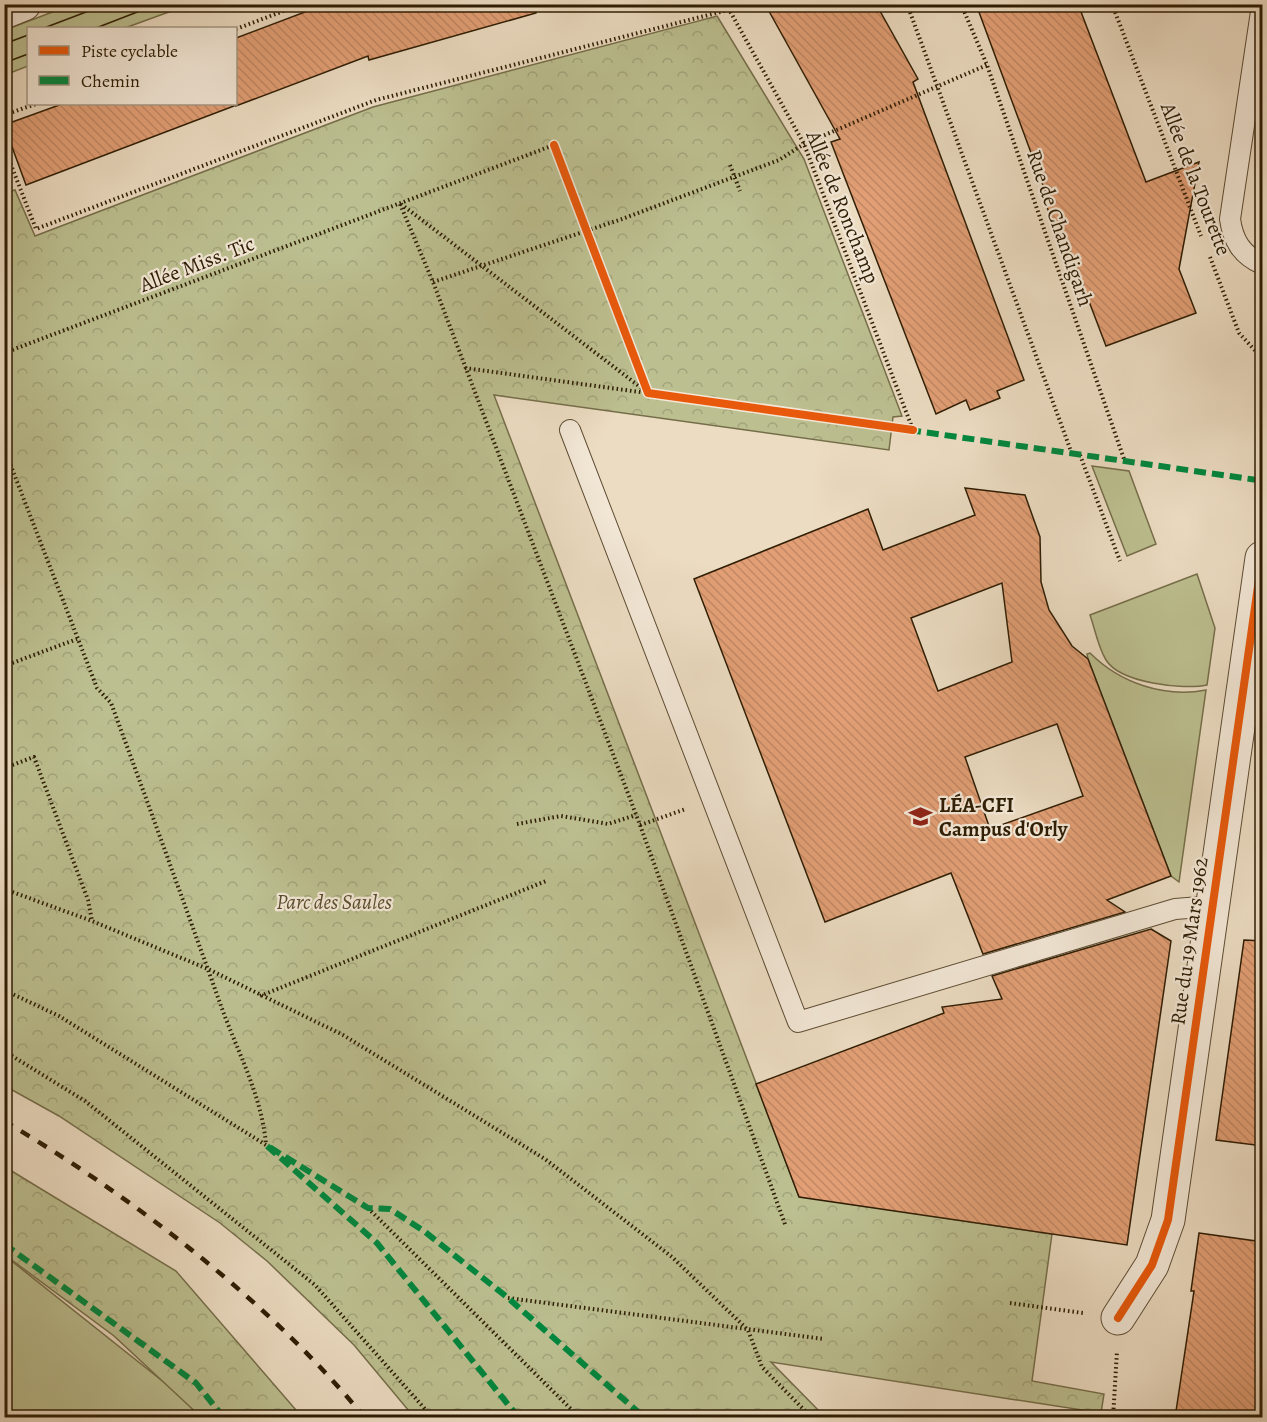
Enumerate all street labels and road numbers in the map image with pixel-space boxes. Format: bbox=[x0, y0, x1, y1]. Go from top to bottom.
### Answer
street label: Allée de la Tourette bbox=[1154, 98, 1238, 259]
street label: Allée de Ronchamp bbox=[799, 125, 886, 288]
street label: Rue de Chandigarh bbox=[1020, 146, 1100, 310]
street label: Allée Miss. Tic bbox=[135, 229, 259, 299]
street label: Rue du 19 Mars 1962 bbox=[1163, 855, 1215, 1027]

